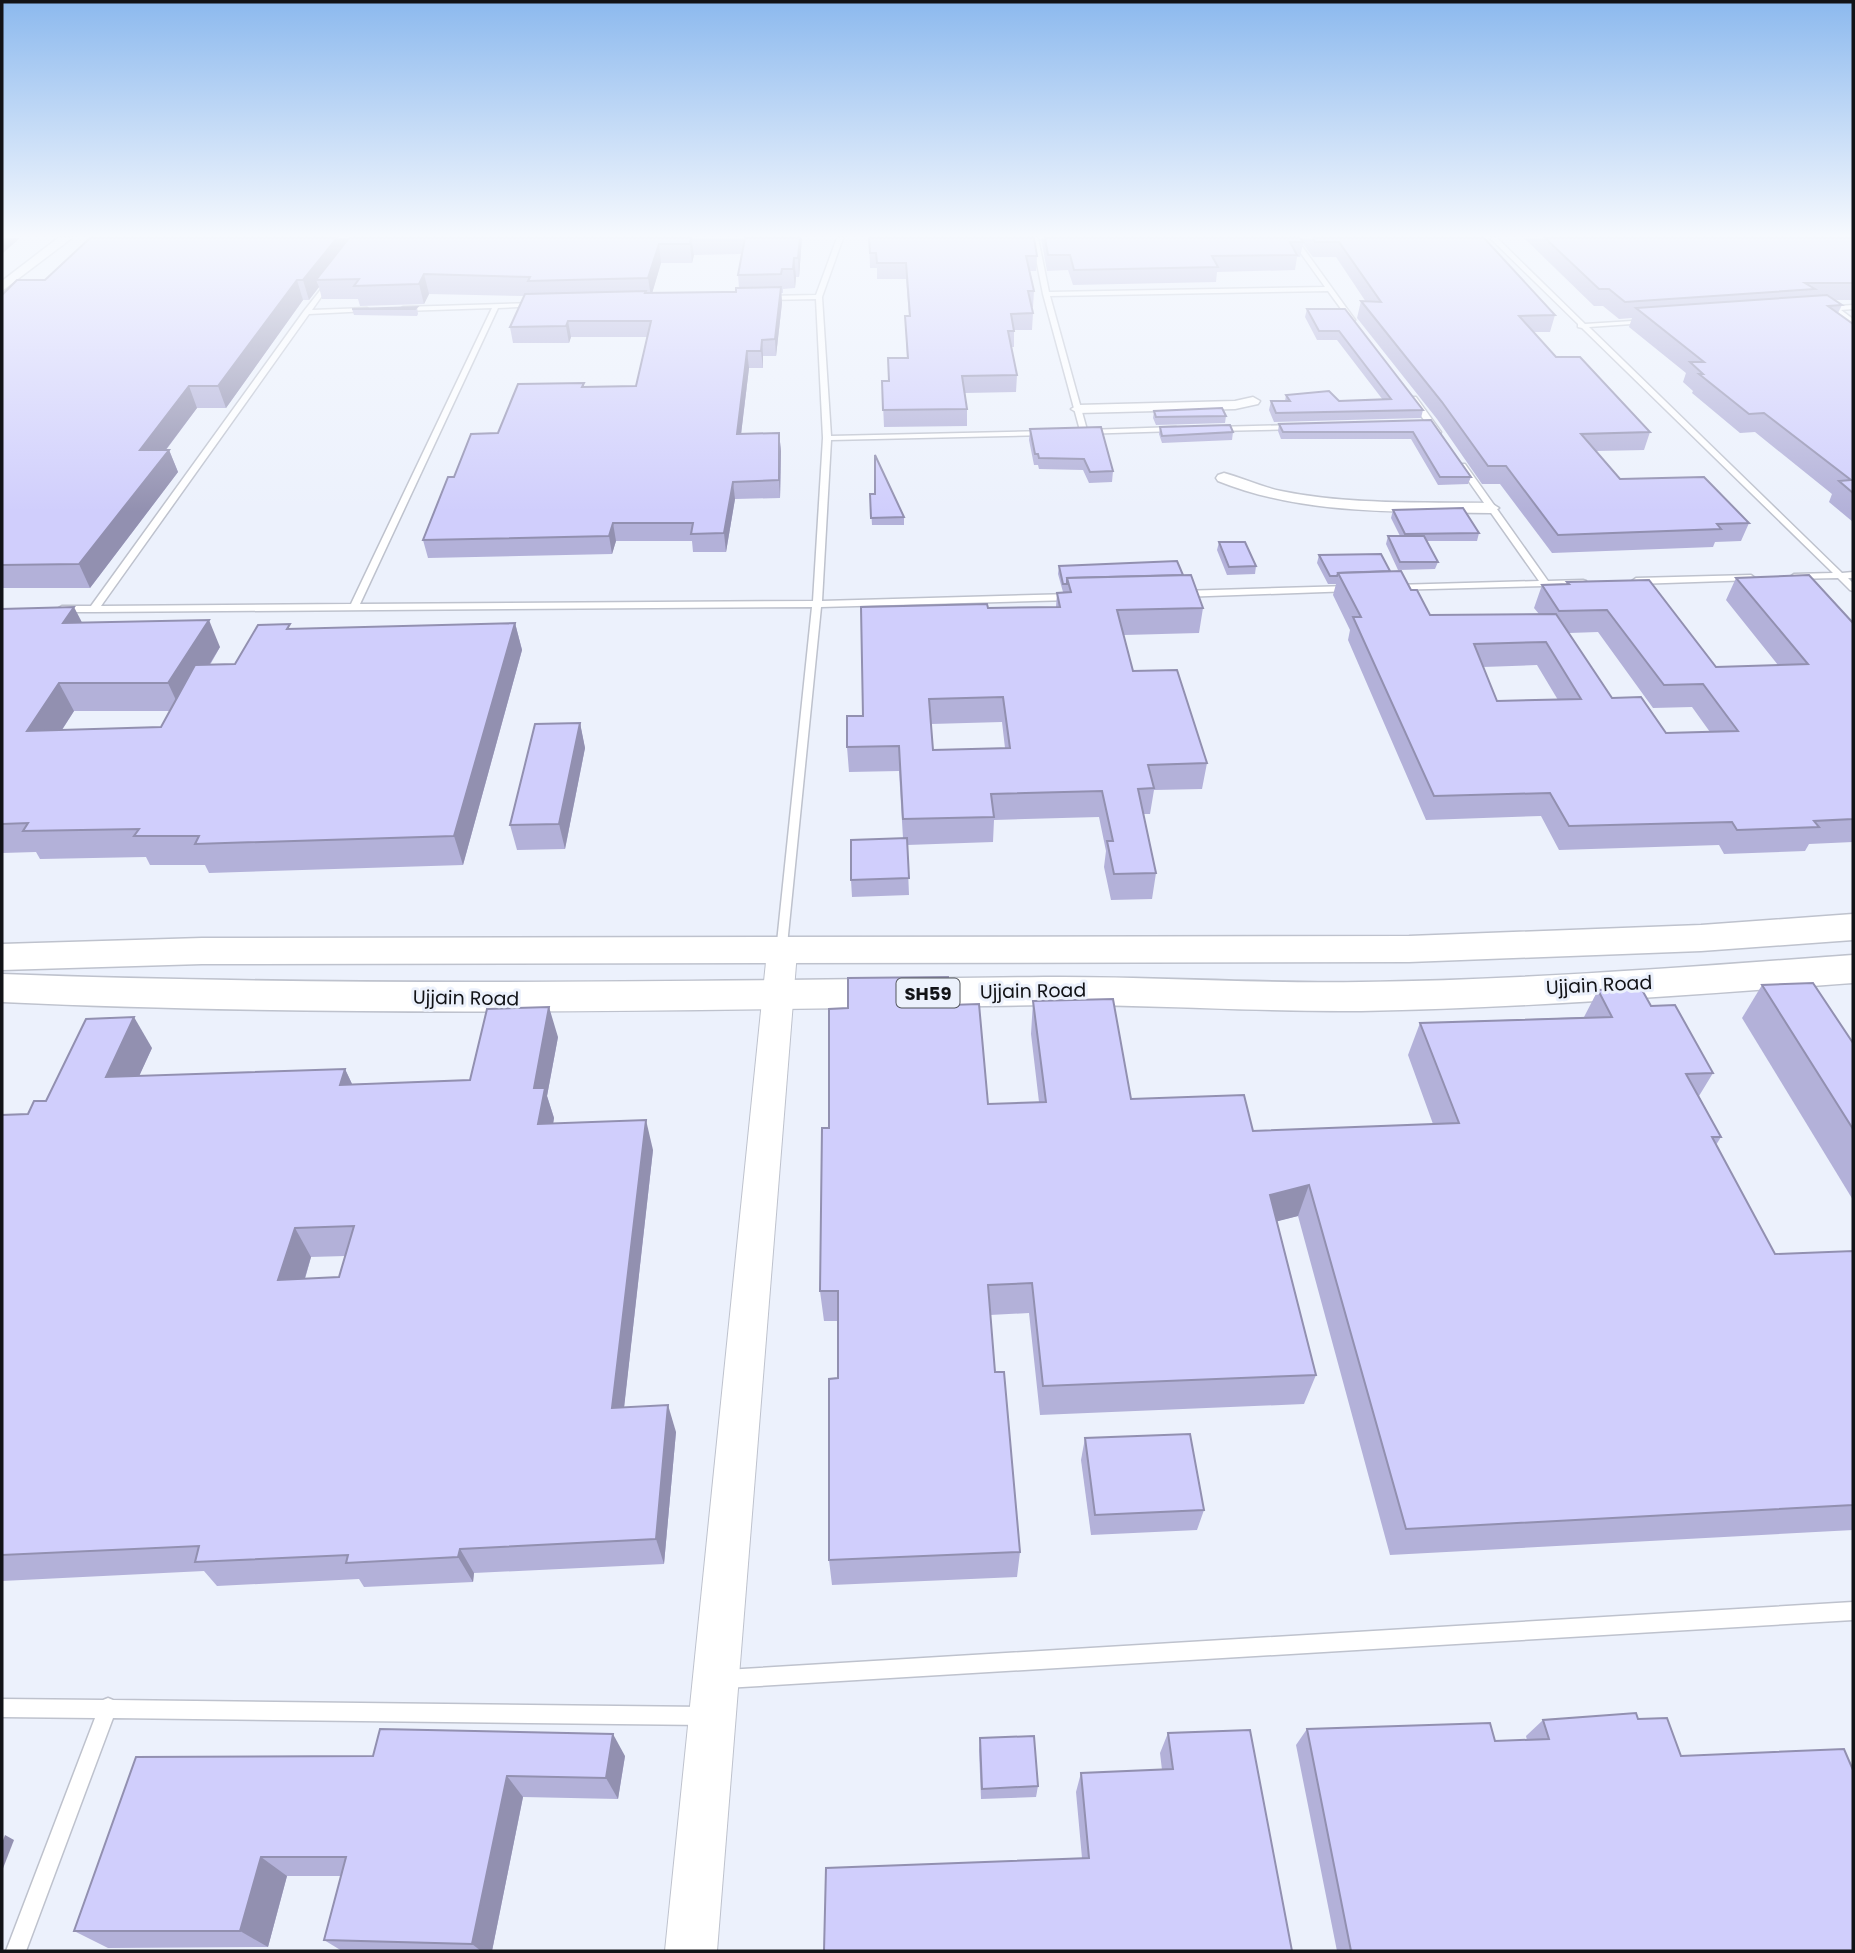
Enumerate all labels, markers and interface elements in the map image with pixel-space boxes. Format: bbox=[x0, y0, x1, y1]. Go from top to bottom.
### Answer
street label: Ujjain Road bbox=[1545, 969, 1653, 1001]
street label: Ujjain Road bbox=[980, 977, 1086, 1005]
road number: SH59 bbox=[897, 978, 960, 1008]
street label: Ujjain Road bbox=[413, 984, 519, 1012]

